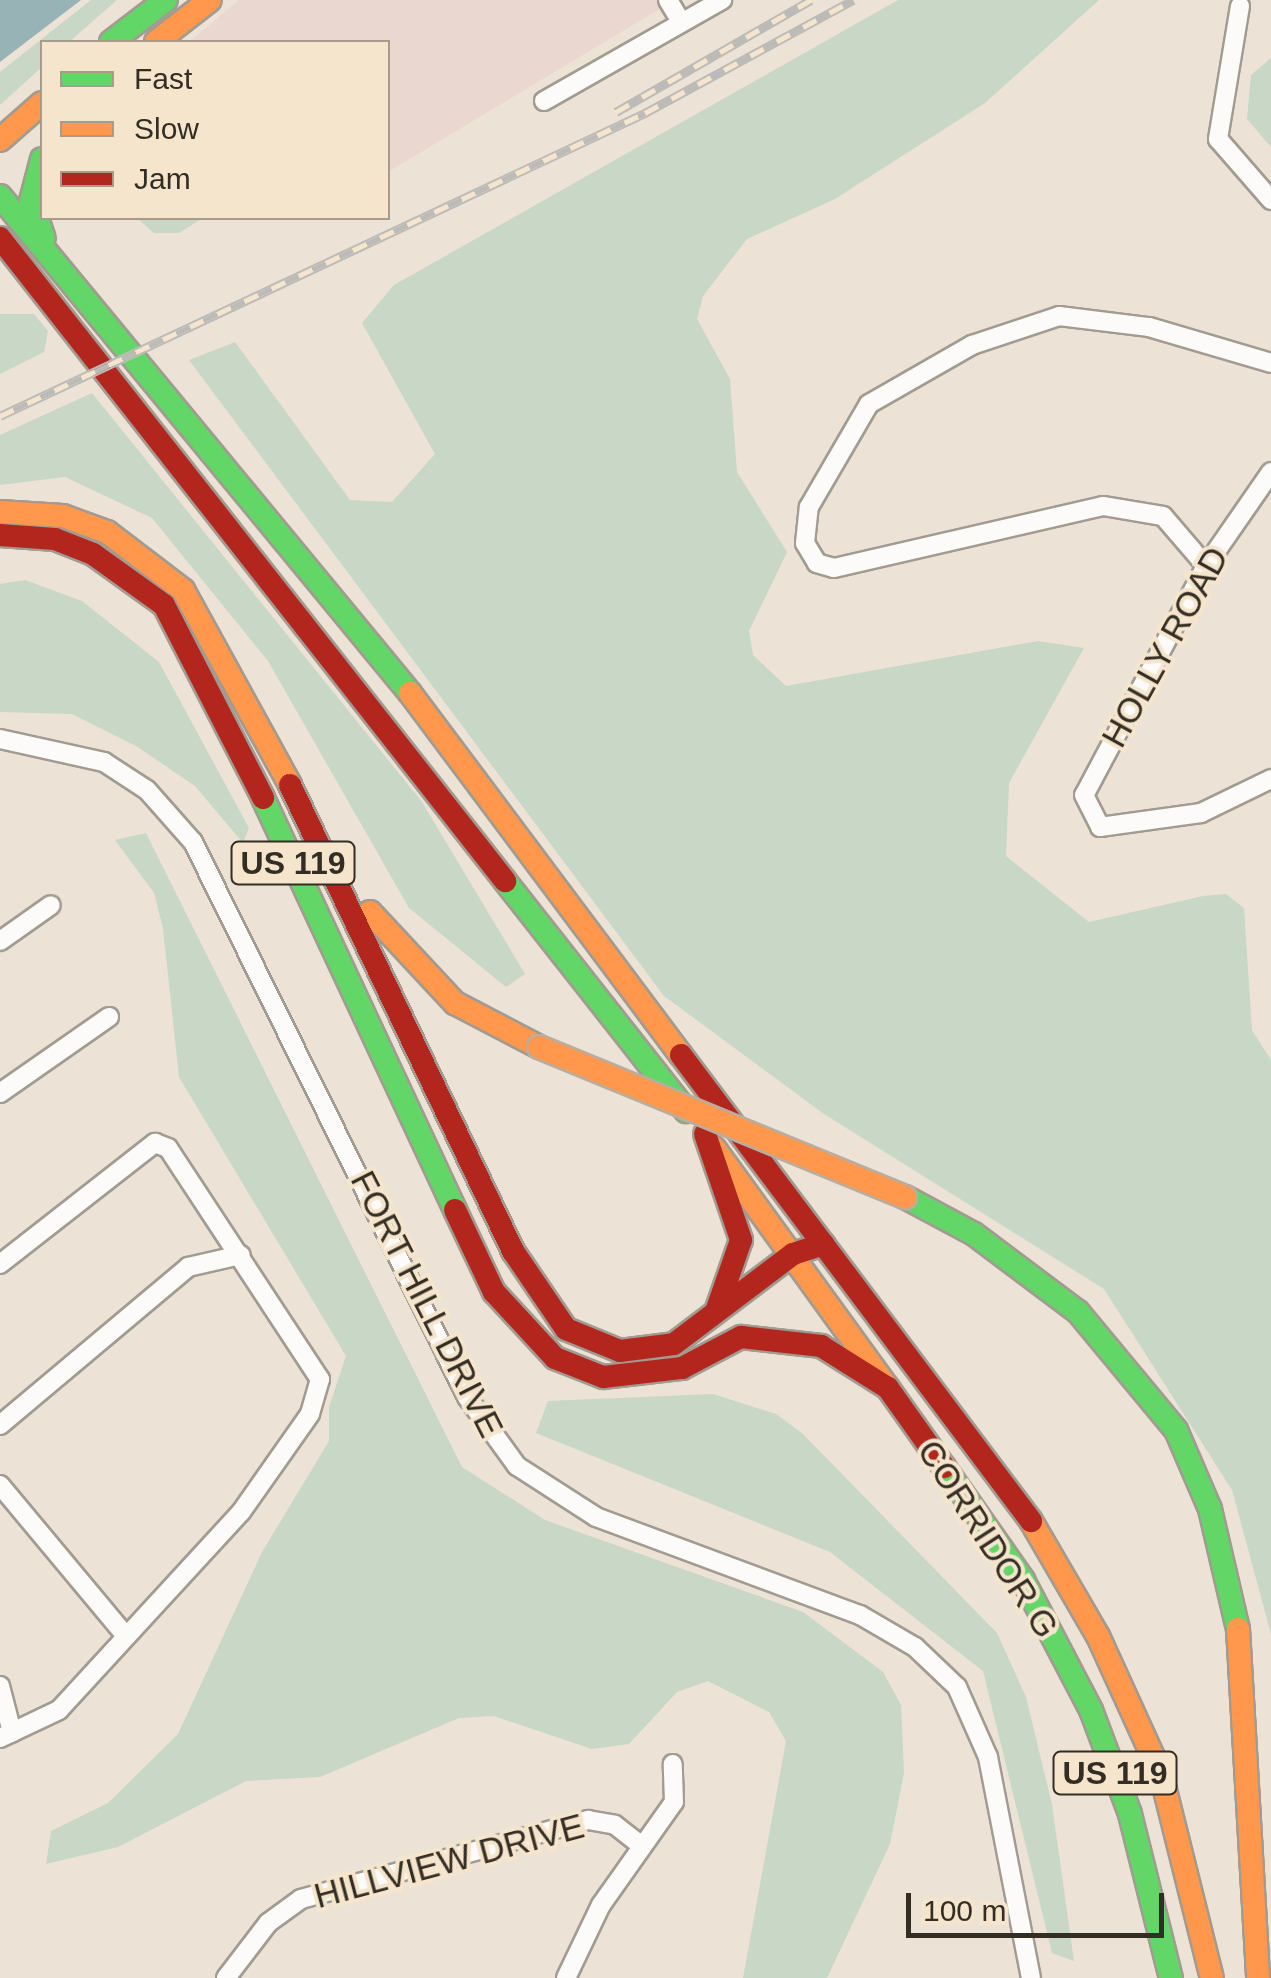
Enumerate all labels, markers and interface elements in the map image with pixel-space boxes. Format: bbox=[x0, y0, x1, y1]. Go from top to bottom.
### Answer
legend bbox=[40, 40, 390, 220]
text: Fast bbox=[134, 62, 192, 95]
text: Slow bbox=[134, 112, 199, 145]
text: Jam bbox=[134, 162, 191, 195]
street label: HOLLY ROAD bbox=[1093, 539, 1237, 755]
road number: US 119 bbox=[230, 836, 356, 890]
street label: FORT HILL DRIVE bbox=[341, 1163, 513, 1445]
street label: CORRIDOR G bbox=[908, 1432, 1068, 1646]
road number: US 119 bbox=[1052, 1746, 1178, 1800]
street label: HILLVIEW DRIVE bbox=[310, 1805, 588, 1917]
scale bar bbox=[911, 1873, 1168, 1935]
text: 100 m bbox=[923, 1894, 1006, 1927]

